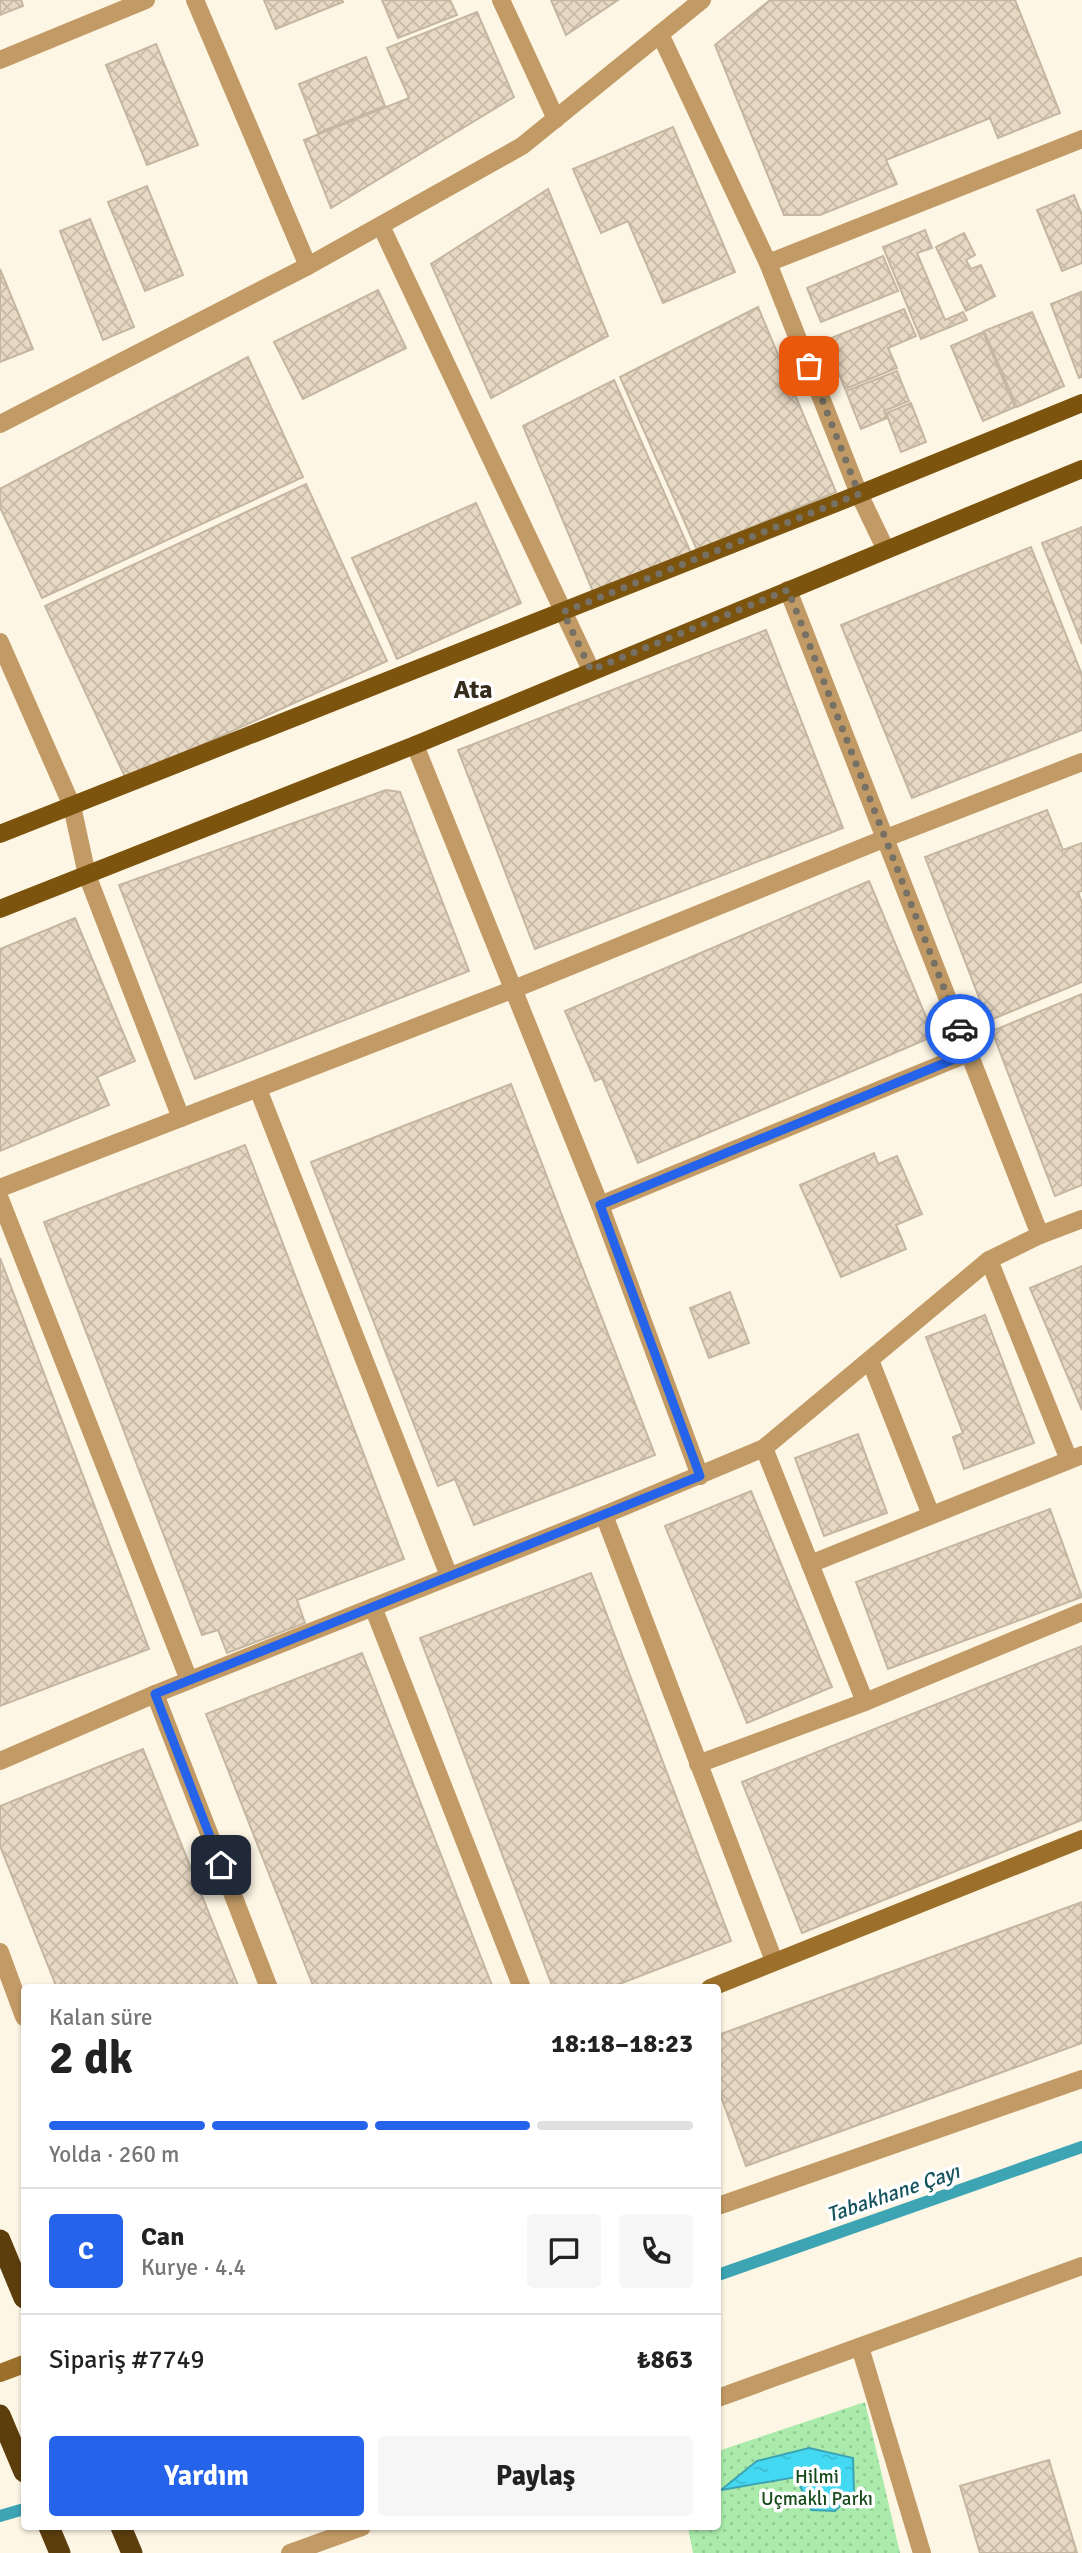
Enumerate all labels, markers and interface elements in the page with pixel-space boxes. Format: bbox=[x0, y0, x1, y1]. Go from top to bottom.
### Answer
pin bbox=[779, 336, 839, 396]
icon: bag bbox=[790, 347, 828, 385]
district label: Ata bbox=[453, 674, 493, 706]
courier bbox=[925, 994, 995, 1064]
icon: car bbox=[941, 1010, 979, 1048]
pin bbox=[191, 1835, 251, 1895]
icon: home bbox=[202, 1846, 240, 1884]
text: Kalan süre bbox=[49, 2003, 153, 2032]
text: 18:18–18:23 bbox=[551, 2028, 693, 2060]
text: 2 dk bbox=[49, 2030, 133, 2086]
text: Yolda · 260 m bbox=[49, 2140, 179, 2169]
water label: Tabakhane Çayı bbox=[823, 2158, 964, 2228]
button: chat bbox=[527, 2214, 601, 2288]
button: phone bbox=[619, 2214, 693, 2288]
text: Can bbox=[141, 2221, 184, 2253]
text: C bbox=[78, 2235, 94, 2267]
text: Kurye · 4.4 bbox=[141, 2253, 246, 2282]
text: Sipariş #7749 bbox=[49, 2344, 205, 2376]
text: ₺863 bbox=[637, 2344, 693, 2376]
button: Yardım bbox=[49, 2436, 364, 2516]
button: Paylaş bbox=[378, 2436, 693, 2516]
park label: Hilmi Uçmaklı Parkı bbox=[761, 2465, 873, 2511]

